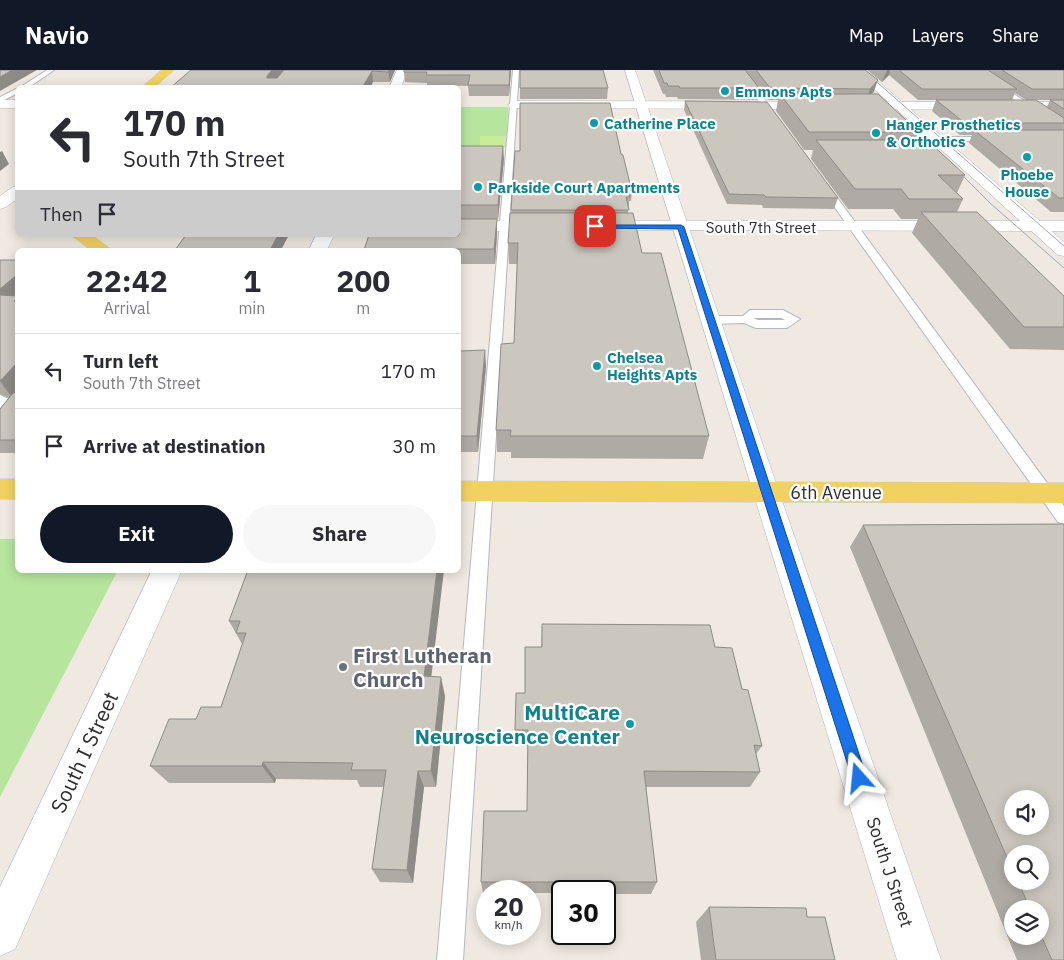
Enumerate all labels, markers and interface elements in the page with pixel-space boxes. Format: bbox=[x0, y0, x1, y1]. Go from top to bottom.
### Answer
text: Navio bbox=[25, 19, 89, 51]
text: Map bbox=[849, 24, 884, 47]
text: Layers bbox=[912, 24, 964, 47]
text: Share bbox=[992, 24, 1039, 47]
place label: Emmons Apts bbox=[735, 82, 832, 101]
marker: Emmons Apts bbox=[719, 85, 731, 97]
text: 170 m bbox=[123, 100, 226, 146]
icon: left bbox=[40, 105, 105, 170]
place label: Catherine Place bbox=[604, 114, 716, 133]
place label: Hanger Prosthetics & Orthotics bbox=[886, 115, 1021, 151]
marker: Catherine Place bbox=[588, 117, 600, 129]
marker: Hanger Prosthetics & Orthotics bbox=[870, 127, 882, 139]
text: South 7th Street bbox=[123, 144, 285, 173]
marker: Phoebe House bbox=[1021, 151, 1033, 163]
place label: Phoebe House bbox=[1000, 165, 1054, 201]
place label: Parkside Court Apartments bbox=[488, 178, 681, 197]
marker: Parkside Court Apartments bbox=[472, 181, 484, 193]
icon: arrive bbox=[93, 200, 121, 228]
text: Then bbox=[40, 202, 83, 226]
pin bbox=[574, 205, 616, 247]
icon: arrive bbox=[581, 212, 609, 240]
street label: South 7th Street bbox=[706, 218, 816, 237]
text: 22:42 bbox=[86, 261, 168, 300]
text: 1 bbox=[243, 261, 261, 300]
text: 200 bbox=[336, 261, 390, 300]
text: Arrival bbox=[103, 298, 150, 318]
text: min bbox=[238, 298, 265, 318]
text: m bbox=[356, 298, 370, 318]
place label: Chelsea Heights Apts bbox=[607, 348, 698, 384]
text: Turn left bbox=[83, 349, 159, 373]
icon: left bbox=[40, 357, 68, 385]
text: 170 m bbox=[381, 359, 436, 383]
marker: Chelsea Heights Apts bbox=[591, 360, 603, 372]
text: South 7th Street bbox=[83, 373, 201, 393]
icon: arrive bbox=[40, 432, 68, 460]
text: Arrive at destination bbox=[83, 434, 266, 458]
text: 30 m bbox=[392, 434, 436, 458]
street label: 6th Avenue bbox=[790, 481, 882, 504]
button: Exit bbox=[40, 505, 233, 563]
button: Share bbox=[243, 505, 436, 563]
place label: First Lutheran Church bbox=[353, 641, 492, 693]
marker: First Lutheran Church bbox=[337, 661, 349, 673]
street label: South I Street bbox=[44, 687, 124, 817]
place label: MultiCare Neuroscience Center bbox=[415, 698, 621, 750]
marker: MultiCare Neuroscience Center bbox=[624, 718, 636, 730]
position arrow bbox=[832, 751, 884, 803]
map controls bbox=[1004, 790, 1049, 945]
button: sound bbox=[1004, 790, 1049, 835]
street label: South J Street bbox=[861, 814, 919, 930]
button: search bbox=[1004, 845, 1049, 890]
speed limit sign: 30 bbox=[551, 880, 616, 945]
text: 20 bbox=[493, 890, 524, 923]
button: layers bbox=[1004, 900, 1049, 945]
text: km/h bbox=[494, 917, 523, 932]

